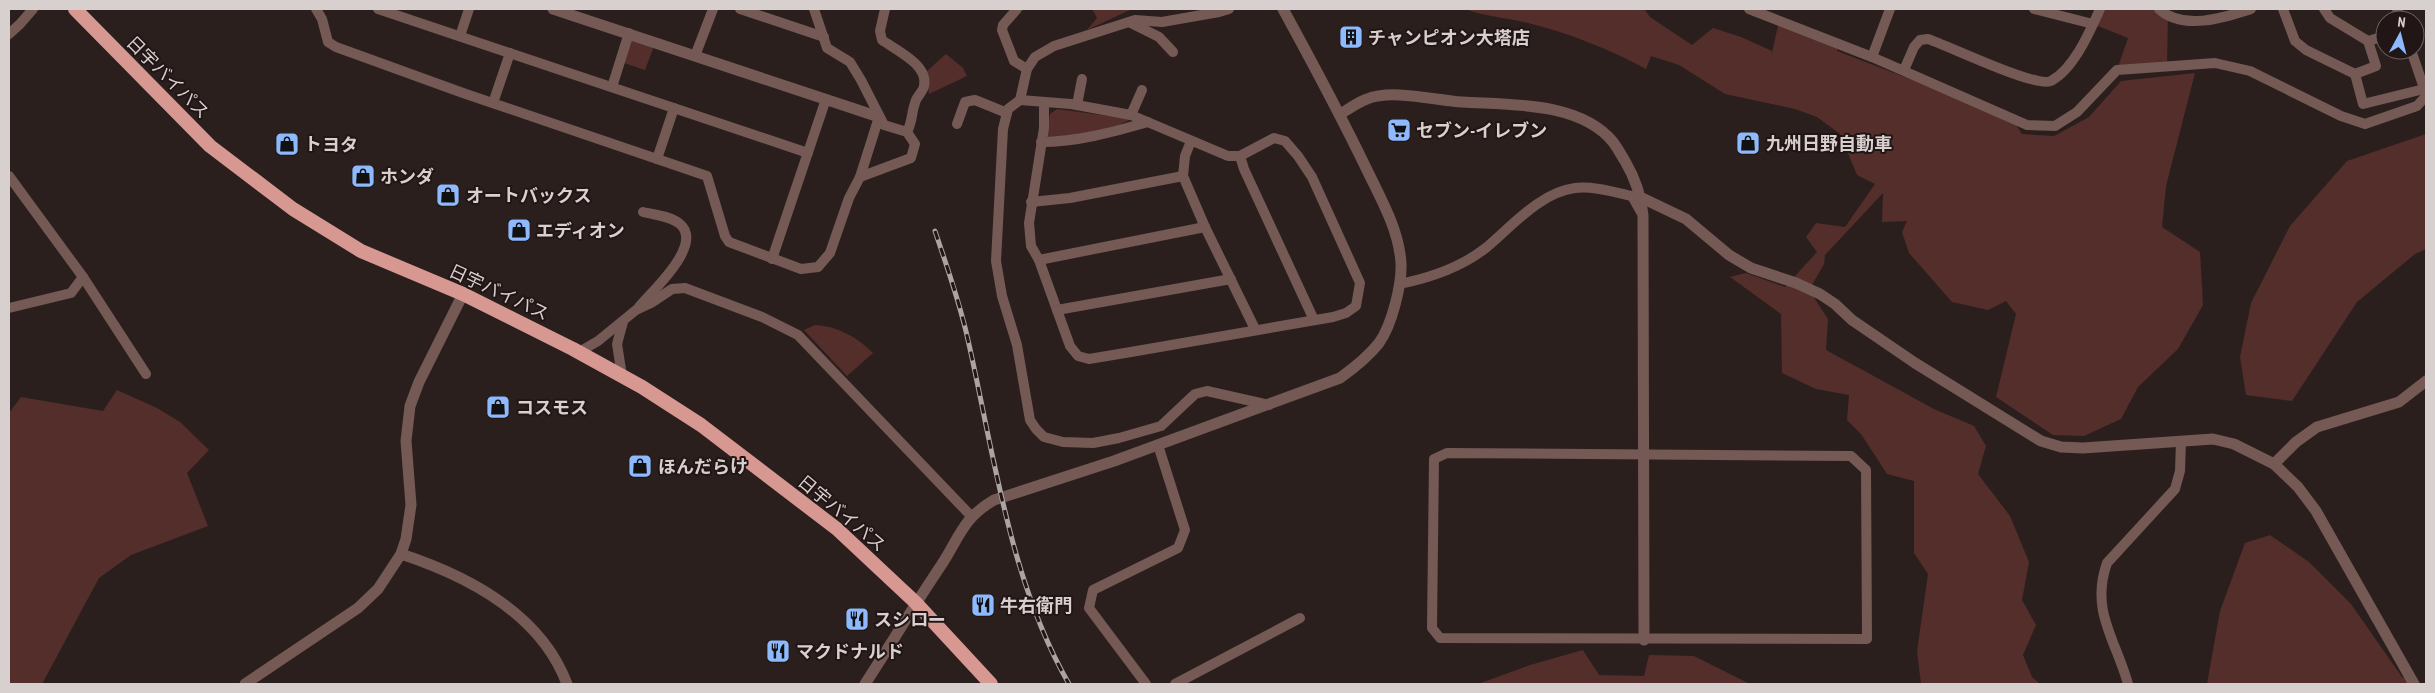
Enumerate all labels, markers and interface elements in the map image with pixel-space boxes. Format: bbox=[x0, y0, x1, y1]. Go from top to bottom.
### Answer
north arrow bbox=[2375, 10, 2425, 60]
text: N bbox=[2397, 13, 2406, 31]
building icon: チャンピオン大塔店 bbox=[1338, 24, 1364, 50]
place label: チャンピオン大塔店 bbox=[1368, 26, 1530, 49]
street label: 日宇バイパス bbox=[122, 31, 214, 123]
supermarket icon: セブン-イレブン bbox=[1386, 117, 1412, 143]
place label: セブン-イレブン bbox=[1416, 119, 1547, 142]
shop icon: 九州日野自動車 bbox=[1735, 130, 1761, 156]
shop icon: トヨタ bbox=[274, 131, 300, 157]
place label: 九州日野自動車 bbox=[1766, 132, 1892, 155]
place label: トヨタ bbox=[304, 133, 358, 156]
shop icon: ホンダ bbox=[350, 163, 376, 189]
place label: ホンダ bbox=[380, 165, 434, 188]
shop icon: オートバックス bbox=[435, 182, 461, 208]
place label: オートバックス bbox=[466, 184, 591, 207]
shop icon: エディオン bbox=[506, 217, 532, 243]
place label: エディオン bbox=[536, 219, 625, 242]
street label: 日宇バイパス bbox=[445, 259, 553, 325]
shop icon: コスモス bbox=[485, 394, 511, 420]
place label: コスモス bbox=[516, 396, 588, 419]
shop icon: ほんだらけ bbox=[627, 453, 653, 479]
place label: ほんだらけ bbox=[658, 455, 748, 478]
street label: 日宇バイパス bbox=[793, 470, 891, 556]
restaurant icon: 牛右衛門 bbox=[970, 592, 996, 618]
place label: 牛右衛門 bbox=[1000, 594, 1072, 617]
restaurant icon: スシロー bbox=[844, 606, 870, 632]
place label: スシロー bbox=[874, 608, 946, 631]
restaurant icon: マクドナルド bbox=[765, 638, 791, 664]
place label: マクドナルド bbox=[796, 640, 904, 663]

